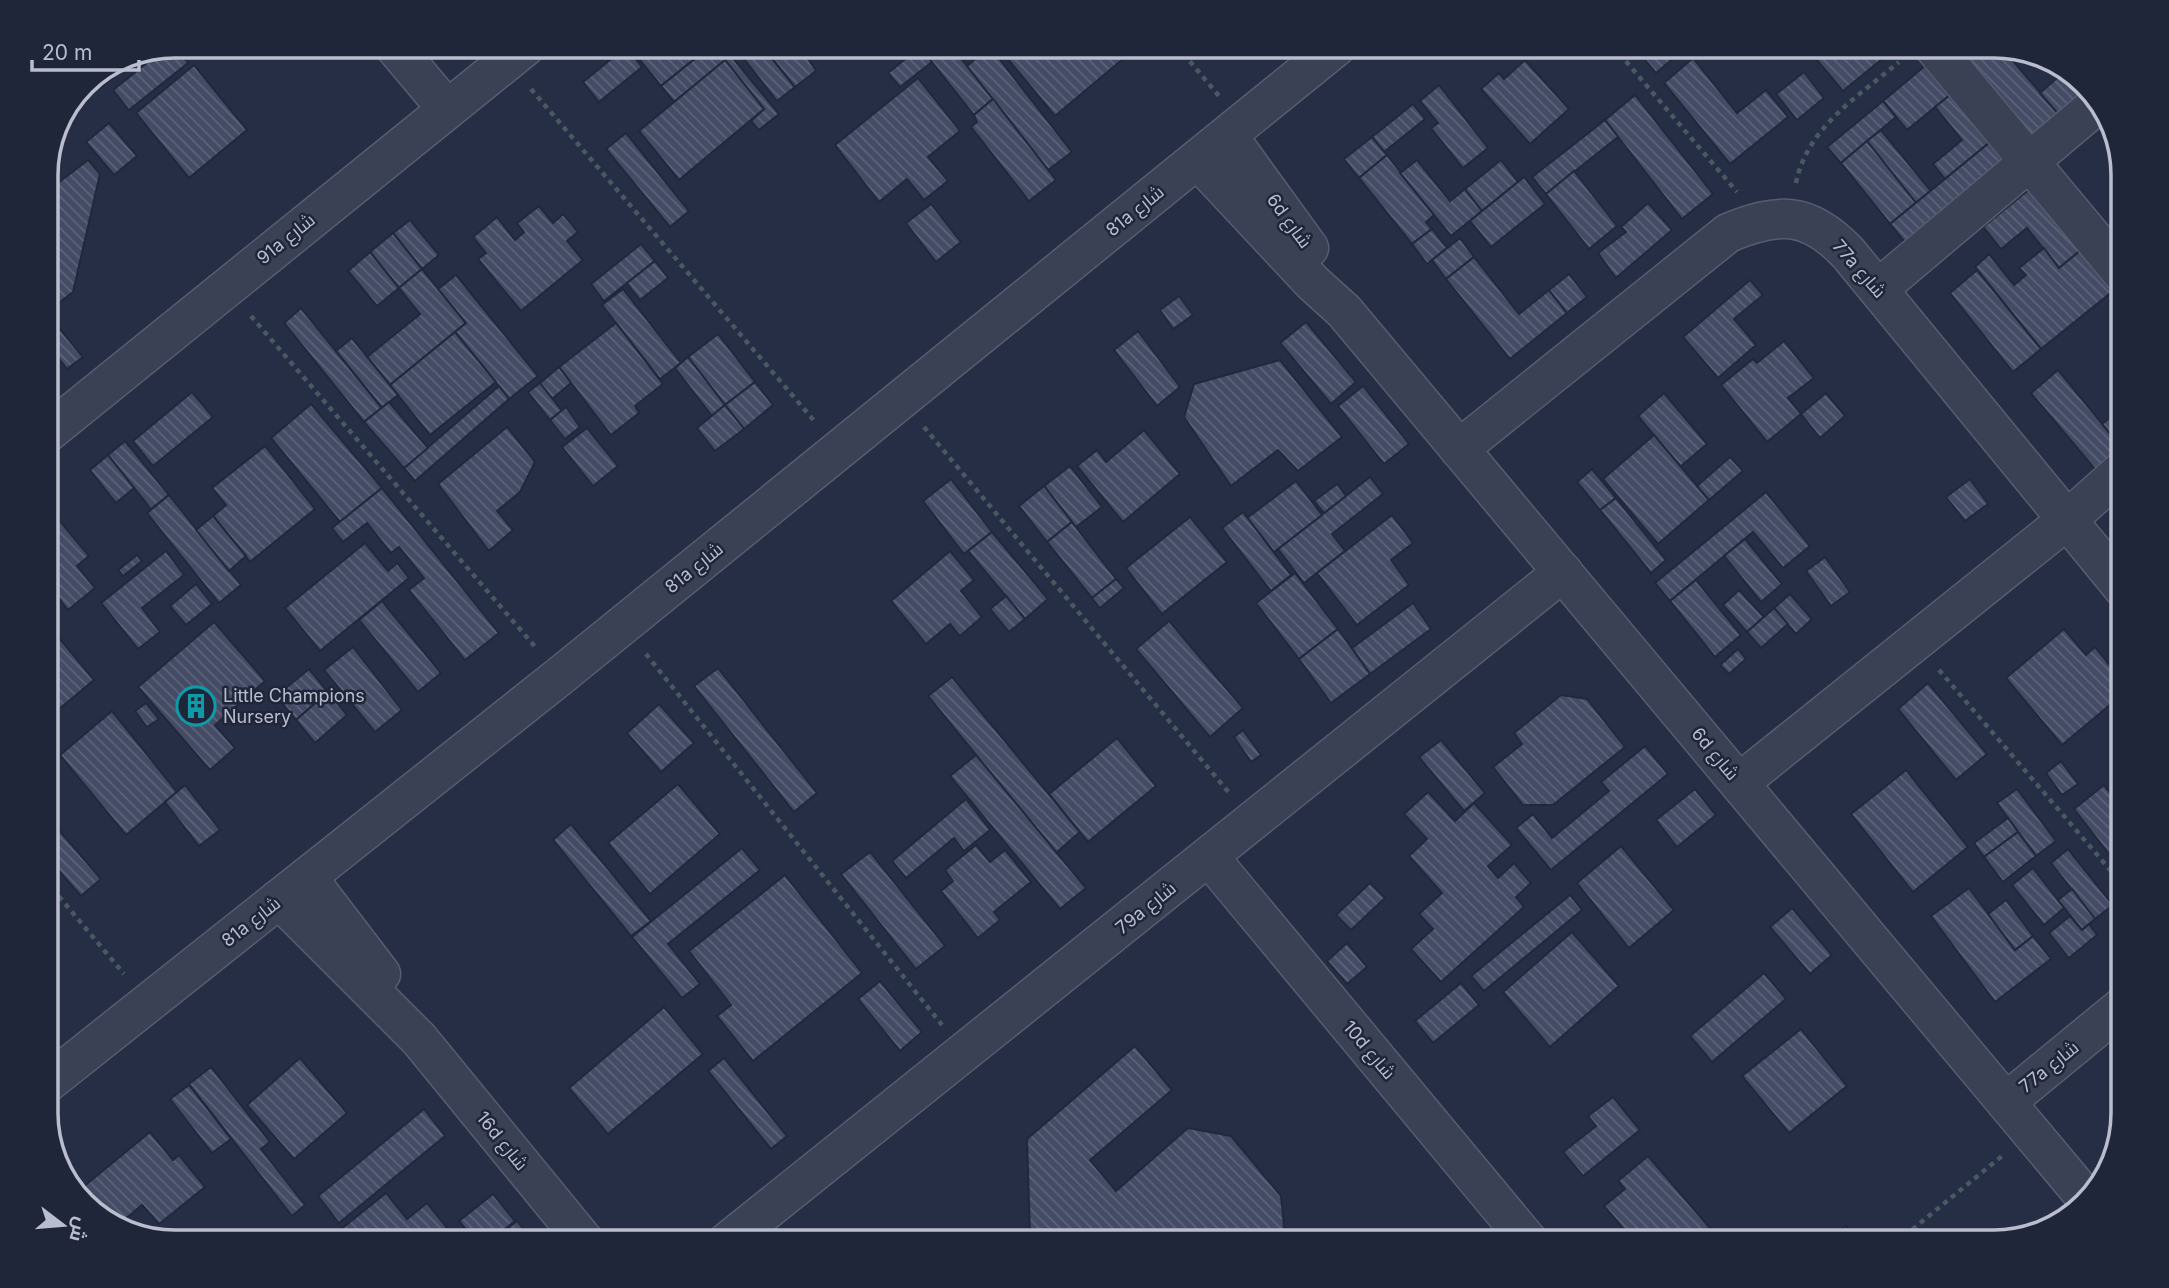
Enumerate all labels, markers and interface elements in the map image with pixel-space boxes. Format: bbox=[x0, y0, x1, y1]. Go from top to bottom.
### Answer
scale bar bbox=[32, 28, 138, 72]
text: 20 m bbox=[42, 40, 92, 65]
street label: 81a شارع bbox=[1101, 181, 1169, 242]
street label: 6d شارع bbox=[1261, 189, 1316, 253]
street label: 91a شارع bbox=[252, 209, 320, 270]
street label: 77a شارع bbox=[1827, 235, 1890, 303]
street label: 81a شارع bbox=[660, 538, 728, 599]
building icon: Little Champions Nursery bbox=[175, 685, 217, 727]
place label: Little Champions Nursery bbox=[223, 685, 365, 727]
street label: 6d شارع bbox=[1686, 723, 1743, 786]
street label: 79a شارع bbox=[1111, 877, 1181, 940]
street label: 81a شارع bbox=[217, 892, 285, 953]
street label: 10d شارع bbox=[1337, 1016, 1400, 1084]
street label: 77a شارع bbox=[2015, 1036, 2084, 1098]
street label: 16d شارع bbox=[471, 1107, 532, 1176]
north arrow bbox=[28, 1190, 98, 1260]
text: ش bbox=[64, 1215, 93, 1244]

